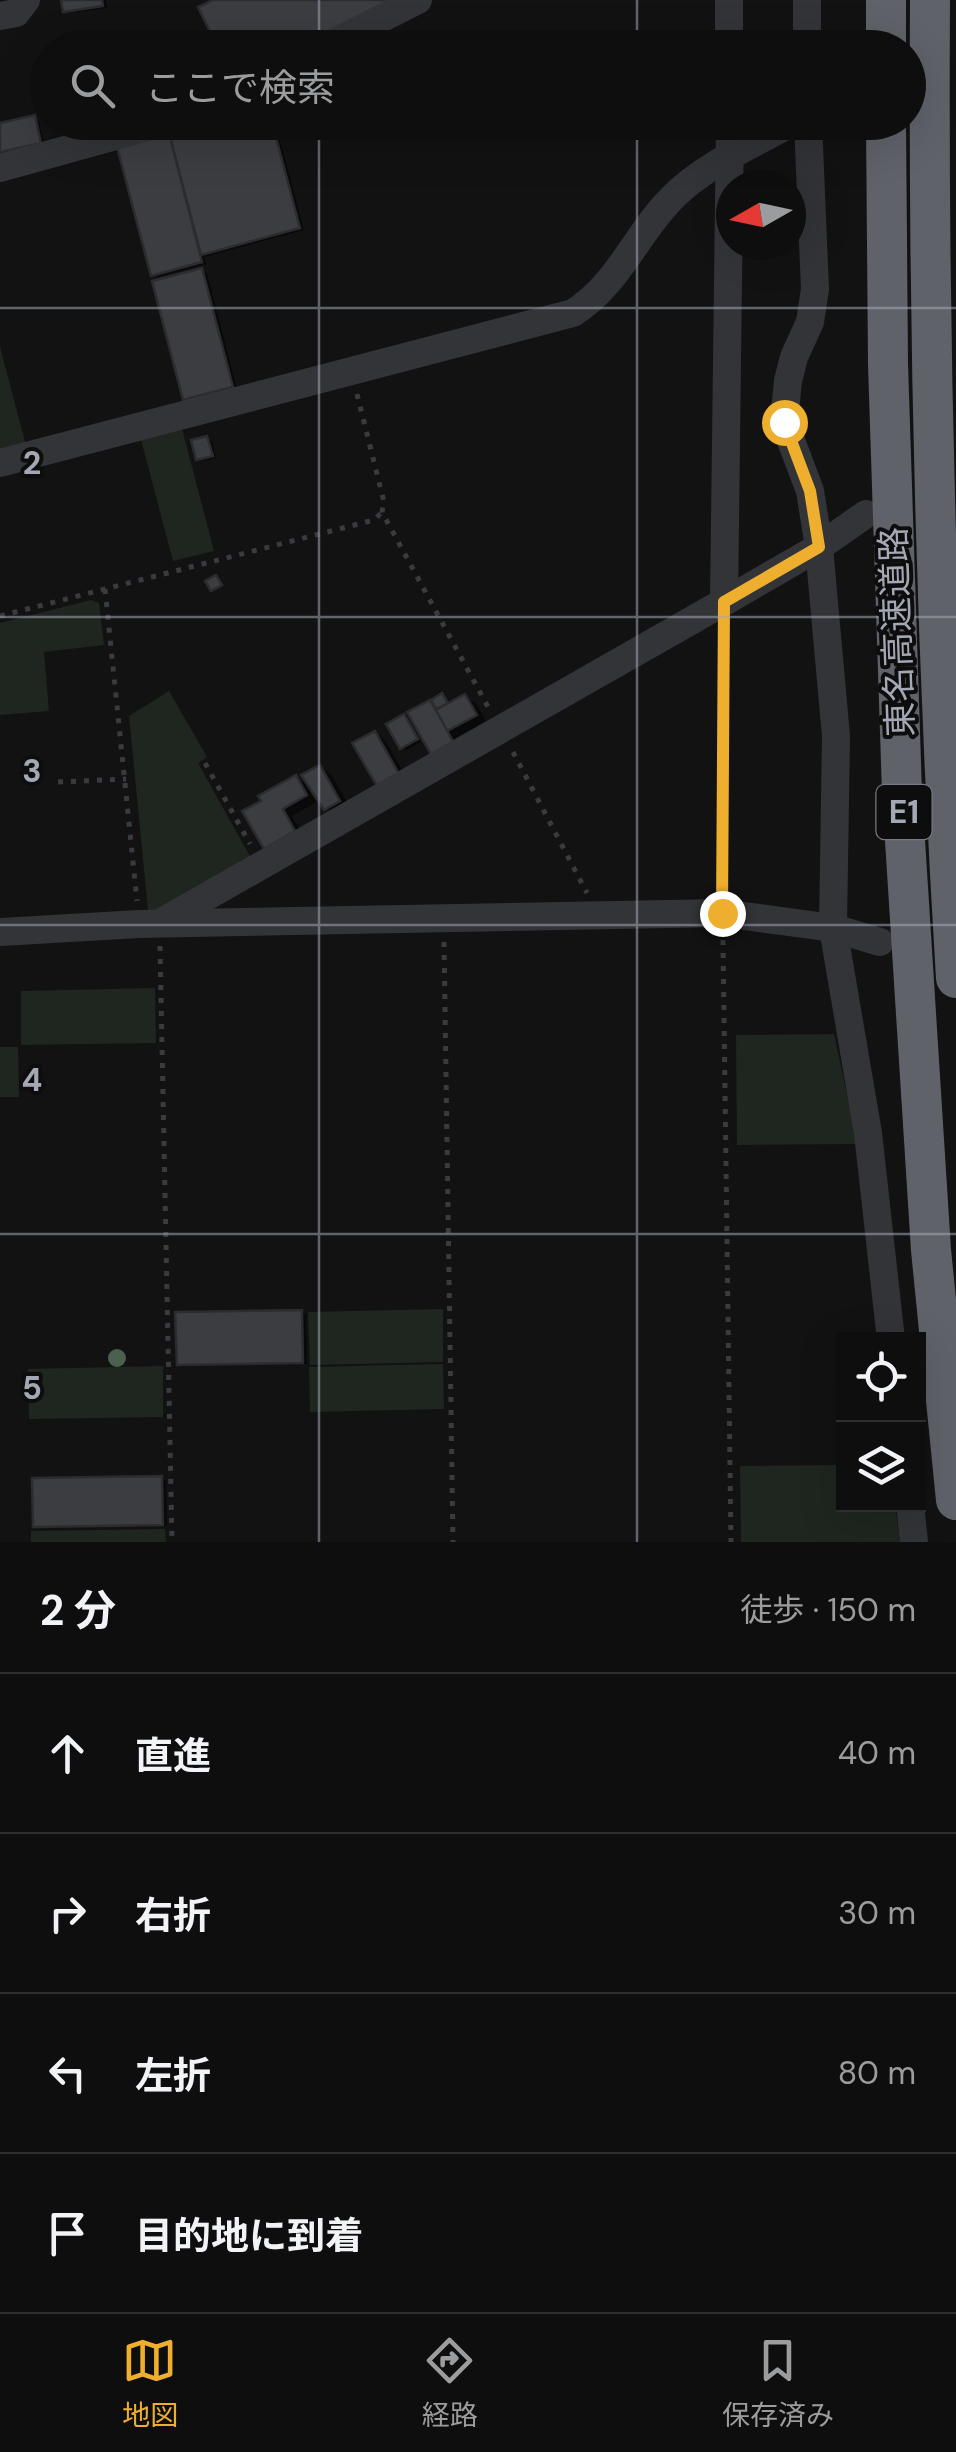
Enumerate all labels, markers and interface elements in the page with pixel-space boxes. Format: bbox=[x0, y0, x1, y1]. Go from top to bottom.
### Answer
search box bbox=[30, 30, 926, 140]
icon: search bbox=[65, 58, 120, 113]
text: ここで検索 bbox=[145, 63, 335, 113]
north arrow bbox=[716, 170, 806, 260]
route start bbox=[762, 400, 808, 446]
text: 2 bbox=[23, 442, 41, 484]
street label: 東名高速道路 bbox=[870, 526, 924, 738]
text: 3 bbox=[22, 750, 42, 792]
road number: E1 bbox=[876, 785, 932, 839]
route end bbox=[700, 891, 746, 937]
text: 4 bbox=[22, 1059, 42, 1101]
map controls bbox=[836, 1332, 926, 1512]
button: locate bbox=[836, 1332, 926, 1422]
text: 5 bbox=[22, 1367, 42, 1409]
button: layers bbox=[836, 1422, 926, 1512]
text: 2 分 bbox=[40, 1583, 116, 1638]
text: 徒歩 · 150 m bbox=[740, 1589, 916, 1631]
icon: ahead bbox=[40, 1726, 95, 1781]
text: 直進 bbox=[135, 1731, 211, 1781]
text: 40 m bbox=[838, 1732, 916, 1774]
icon: right bbox=[40, 1886, 95, 1941]
text: 右折 bbox=[135, 1891, 211, 1941]
text: 30 m bbox=[838, 1892, 916, 1934]
icon: left bbox=[40, 2046, 95, 2101]
text: 左折 bbox=[135, 2051, 211, 2101]
text: 80 m bbox=[838, 2052, 916, 2094]
icon: arrive bbox=[40, 2206, 95, 2261]
text: 目的地に到着 bbox=[135, 2211, 363, 2261]
tab: 地図 bbox=[122, 2333, 178, 2434]
tab: 経路 bbox=[422, 2333, 478, 2434]
tab: 保存済み bbox=[722, 2333, 834, 2434]

